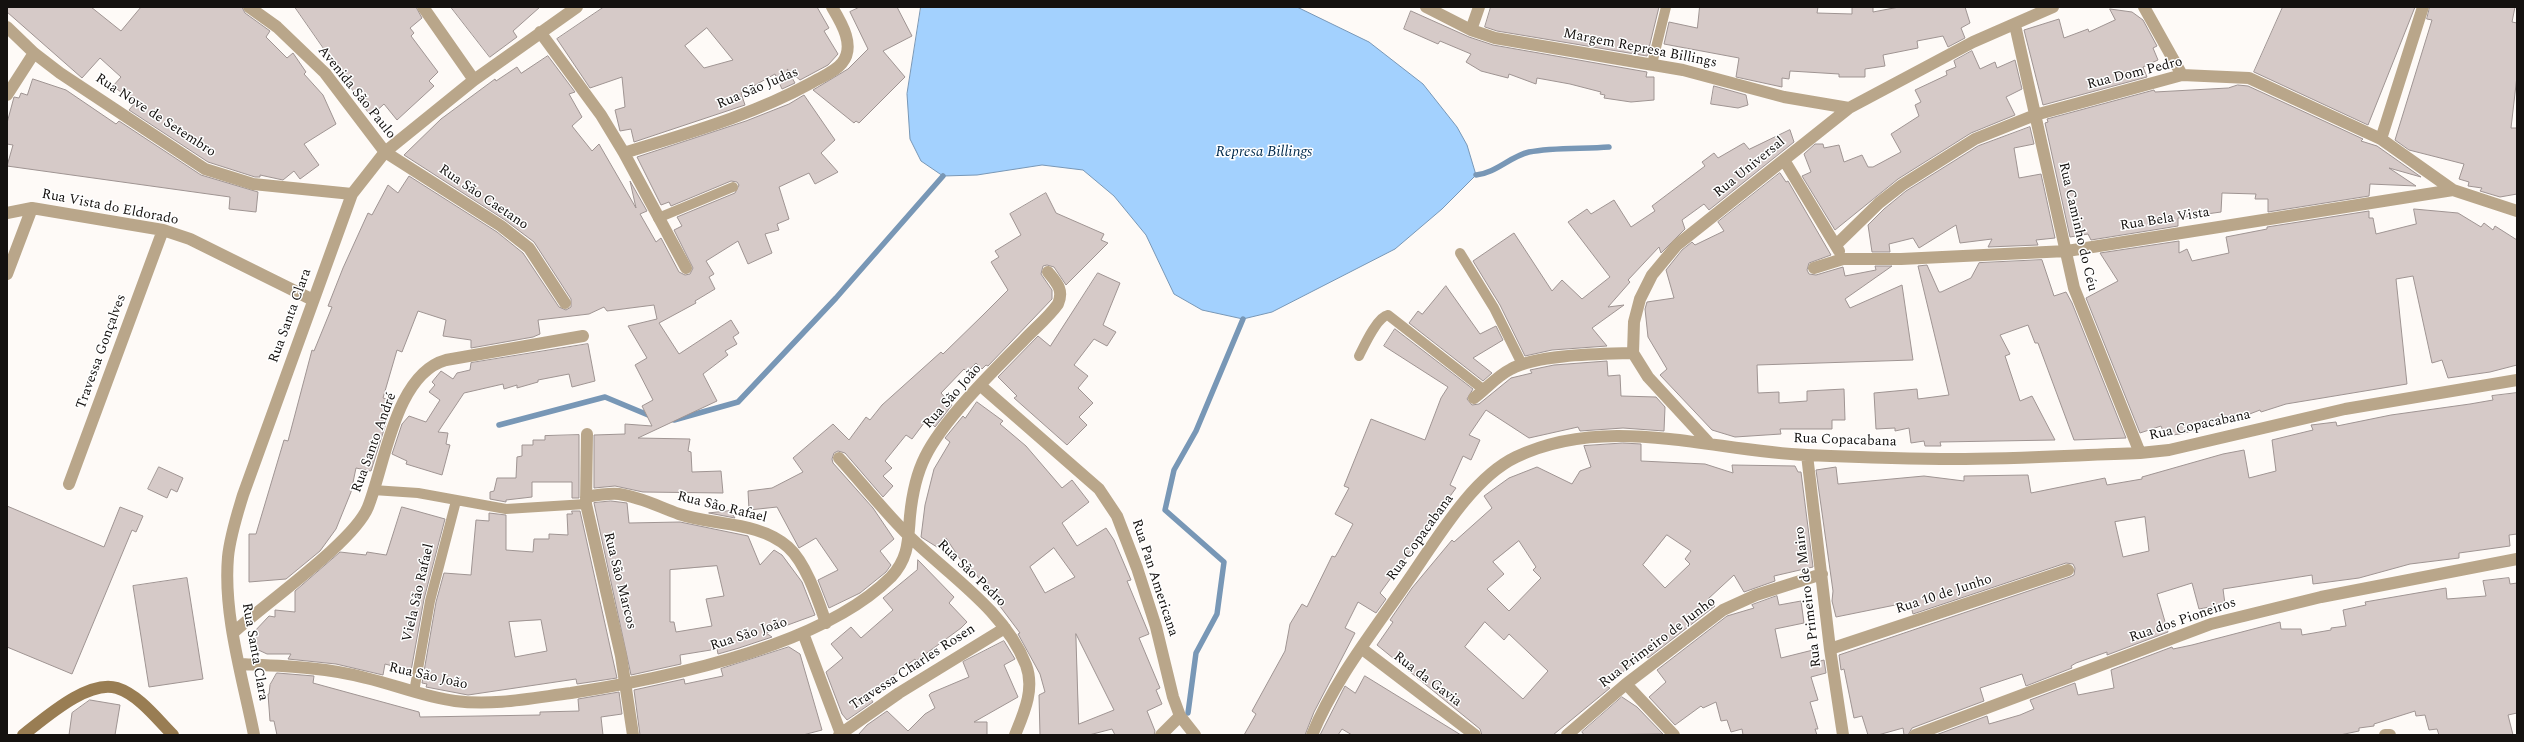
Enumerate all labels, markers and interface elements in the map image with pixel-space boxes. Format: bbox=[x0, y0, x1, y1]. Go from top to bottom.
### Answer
street label: Margem Represa Billings bbox=[1562, 26, 1718, 72]
street label: Avenida São Paulo bbox=[313, 43, 399, 143]
street label: Rua Dom Pedro bbox=[2086, 54, 2184, 94]
street label: Rua São Judas bbox=[715, 64, 801, 114]
street label: Rua Nove de Setembro bbox=[92, 71, 218, 161]
street label: Rua Universal bbox=[1711, 134, 1789, 202]
water label: Represa Billings bbox=[1216, 144, 1312, 162]
street label: Rua Caminho do Céu bbox=[2054, 161, 2100, 293]
street label: Rua São Caetano bbox=[435, 162, 531, 234]
street label: Rua Vista do Eldorado bbox=[40, 187, 180, 229]
street label: Rua Bela Vista bbox=[2119, 205, 2211, 235]
street label: Rua Santa Clara bbox=[266, 267, 316, 365]
street label: Travessa Gonçalves bbox=[73, 292, 131, 412]
street label: Rua São João bbox=[920, 361, 986, 433]
street label: Rua Santo André bbox=[349, 391, 401, 495]
street label: Rua Copacabana bbox=[2148, 407, 2252, 445]
street label: Rua Copacabana bbox=[1793, 431, 1897, 451]
street label: Rua São Rafael bbox=[675, 489, 769, 527]
street label: Rua Copacabana bbox=[1384, 491, 1458, 585]
street label: Rua Pan Americana bbox=[1127, 517, 1181, 639]
street label: Rua Primeiro de Mairo bbox=[1792, 526, 1826, 668]
street label: Rua São Marcos bbox=[599, 531, 639, 631]
street label: Rua São Pedro bbox=[933, 537, 1009, 611]
street label: Viela São Rafael bbox=[400, 542, 438, 644]
street label: Rua 10 de Junho bbox=[1894, 572, 1994, 618]
street label: Rua Primeiro de Junho bbox=[1597, 594, 1719, 692]
street label: Rua dos Pioneiros bbox=[2127, 595, 2239, 647]
street label: Rua Santa Clara bbox=[237, 602, 271, 702]
street label: Rua São João bbox=[708, 615, 790, 655]
street label: Travessa Charles Rosen bbox=[847, 621, 979, 715]
street label: Rua da Gavia bbox=[1390, 649, 1464, 711]
street label: Rua São João bbox=[387, 660, 469, 694]

